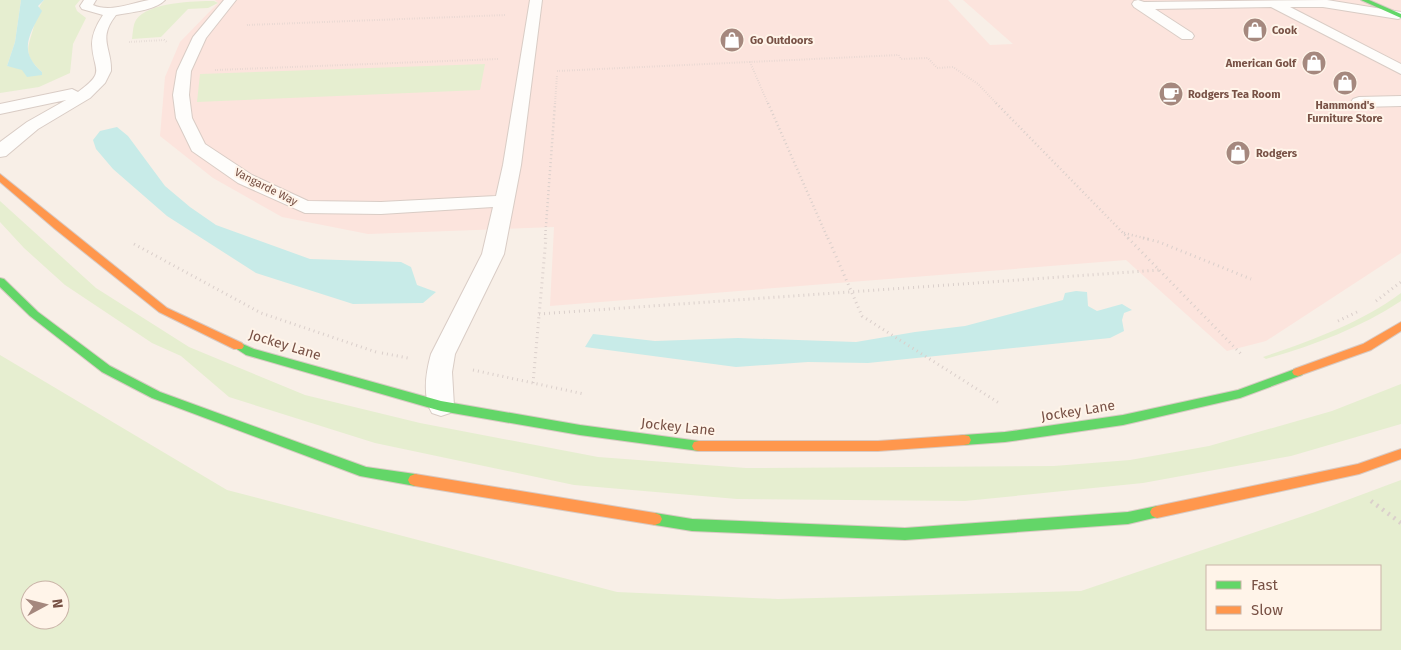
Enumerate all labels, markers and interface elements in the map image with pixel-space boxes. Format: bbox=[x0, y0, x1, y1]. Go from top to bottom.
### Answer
shop icon: Cook bbox=[1242, 17, 1268, 43]
place label: Cook bbox=[1272, 24, 1298, 37]
shop icon: Go Outdoors bbox=[719, 27, 745, 53]
place label: Go Outdoors bbox=[750, 34, 814, 47]
shop icon: American Golf bbox=[1301, 50, 1327, 76]
place label: American Golf bbox=[1225, 57, 1297, 70]
shop icon: Hammond's Furniture Store bbox=[1332, 70, 1358, 96]
cafe icon: Rodgers Tea Room bbox=[1158, 81, 1184, 107]
place label: Rodgers Tea Room bbox=[1188, 88, 1280, 101]
place label: Hammond's Furniture Store bbox=[1307, 99, 1383, 125]
shop icon: Rodgers bbox=[1225, 140, 1251, 166]
place label: Rodgers bbox=[1256, 147, 1298, 160]
street label: Vangarde Way bbox=[232, 166, 300, 209]
street label: Jockey Lane bbox=[247, 326, 323, 364]
street label: Jockey Lane bbox=[1040, 397, 1116, 425]
street label: Jockey Lane bbox=[640, 415, 716, 439]
legend bbox=[1206, 565, 1381, 630]
text: Fast bbox=[1251, 576, 1278, 594]
north arrow bbox=[20, 580, 70, 630]
text: N bbox=[48, 598, 66, 609]
text: Slow bbox=[1251, 601, 1283, 619]

